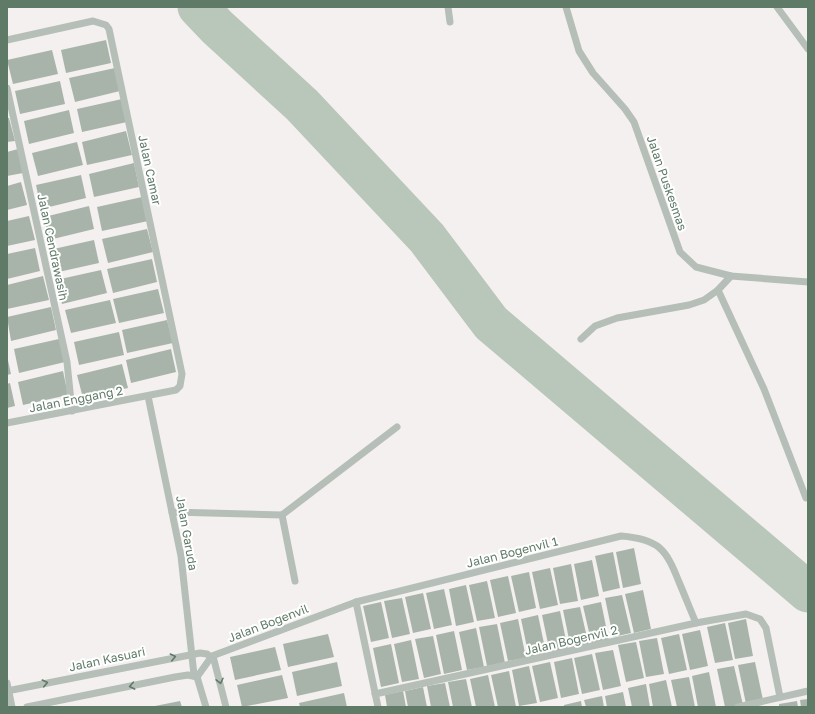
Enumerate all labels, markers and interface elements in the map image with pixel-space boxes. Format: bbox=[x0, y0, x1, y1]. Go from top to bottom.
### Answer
street label: Jalan Camar bbox=[135, 133, 165, 207]
street label: Jalan Puskesmas bbox=[644, 133, 690, 233]
street label: Jalan Cendrawasih bbox=[34, 192, 72, 302]
street label: Jalan Enggang 2 bbox=[28, 383, 124, 415]
street label: Jalan Garuda bbox=[173, 494, 201, 572]
street label: Jalan Bogenvil 1 bbox=[465, 533, 559, 571]
street label: Jalan Bogenvil bbox=[226, 601, 310, 645]
street label: Jalan Bogenvil 2 bbox=[523, 622, 619, 658]
street label: Jalan Kasuari bbox=[67, 644, 147, 674]
one-way arrow bbox=[169, 654, 176, 662]
one-way arrow bbox=[216, 678, 224, 684]
one-way arrow bbox=[42, 680, 48, 688]
one-way arrow bbox=[129, 681, 135, 689]

